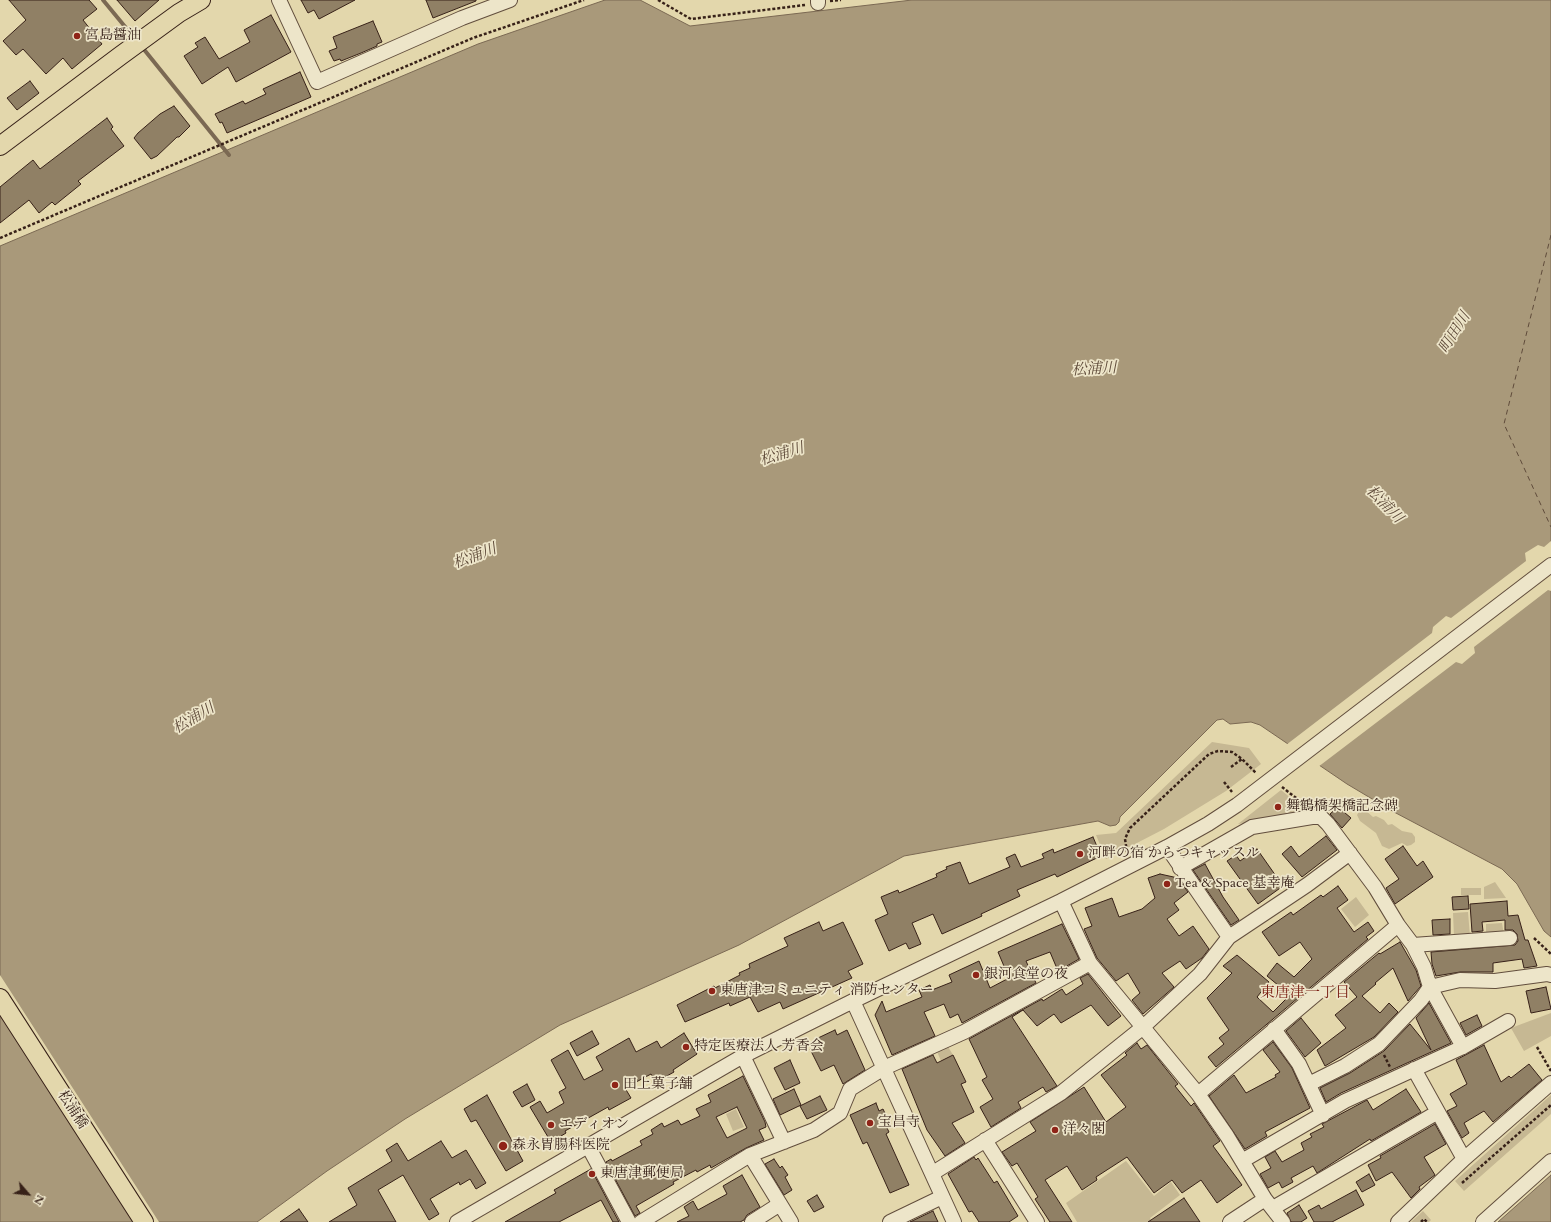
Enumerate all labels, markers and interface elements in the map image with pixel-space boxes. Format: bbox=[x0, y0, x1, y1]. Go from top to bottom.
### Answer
place label: 宮島醤油 bbox=[85, 28, 141, 44]
marker: 宮島醤油 bbox=[72, 31, 82, 41]
water label: 町田川 bbox=[1435, 309, 1475, 357]
water label: 松浦川 bbox=[1071, 360, 1117, 380]
water label: 松浦川 bbox=[758, 440, 806, 470]
water label: 松浦川 bbox=[1362, 483, 1406, 527]
water label: 松浦川 bbox=[451, 541, 499, 573]
water label: 松浦川 bbox=[170, 700, 218, 738]
place label: 舞鶴橋架橋記念碑 bbox=[1286, 799, 1398, 815]
marker: 舞鶴橋架橋記念碑 bbox=[1273, 802, 1283, 812]
place label: 河畔の宿 からつキャッスル bbox=[1088, 846, 1260, 862]
marker: 河畔の宿 からつキャッスル bbox=[1075, 849, 1085, 859]
place label: Tea & Space 基幸庵 bbox=[1175, 876, 1295, 892]
marker: Tea & Space 基幸庵 bbox=[1162, 879, 1172, 889]
place label: 銀河食堂の夜 bbox=[984, 967, 1068, 983]
marker: 銀河食堂の夜 bbox=[971, 970, 981, 980]
place label: 東唐津コミュニティ 消防センター bbox=[720, 983, 934, 999]
district label: 東唐津一丁目 bbox=[1260, 985, 1350, 1003]
marker: 東唐津コミュニティ 消防センター bbox=[707, 986, 717, 996]
place label: 特定医療法人 芳香会 bbox=[694, 1039, 824, 1055]
marker: 特定医療法人 芳香会 bbox=[681, 1042, 691, 1052]
place label: 田上菓子舗 bbox=[623, 1077, 693, 1093]
marker: 田上菓子舗 bbox=[610, 1080, 620, 1090]
street label: 松浦橋 bbox=[54, 1088, 90, 1132]
place label: 宝昌寺 bbox=[878, 1115, 920, 1131]
place label: エディオン bbox=[559, 1117, 629, 1133]
marker: 宝昌寺 bbox=[865, 1118, 875, 1128]
marker: エディオン bbox=[546, 1120, 556, 1130]
place label: 洋々閣 bbox=[1063, 1122, 1105, 1138]
marker: 洋々閣 bbox=[1050, 1125, 1060, 1135]
place label: 森永胃腸科医院 bbox=[512, 1138, 610, 1154]
marker: 森永胃腸科医院 bbox=[497, 1140, 509, 1152]
place label: 東唐津郵便局 bbox=[600, 1166, 684, 1182]
marker: 東唐津郵便局 bbox=[587, 1169, 597, 1179]
north arrow bbox=[8, 1174, 48, 1214]
text: N bbox=[30, 1192, 48, 1208]

